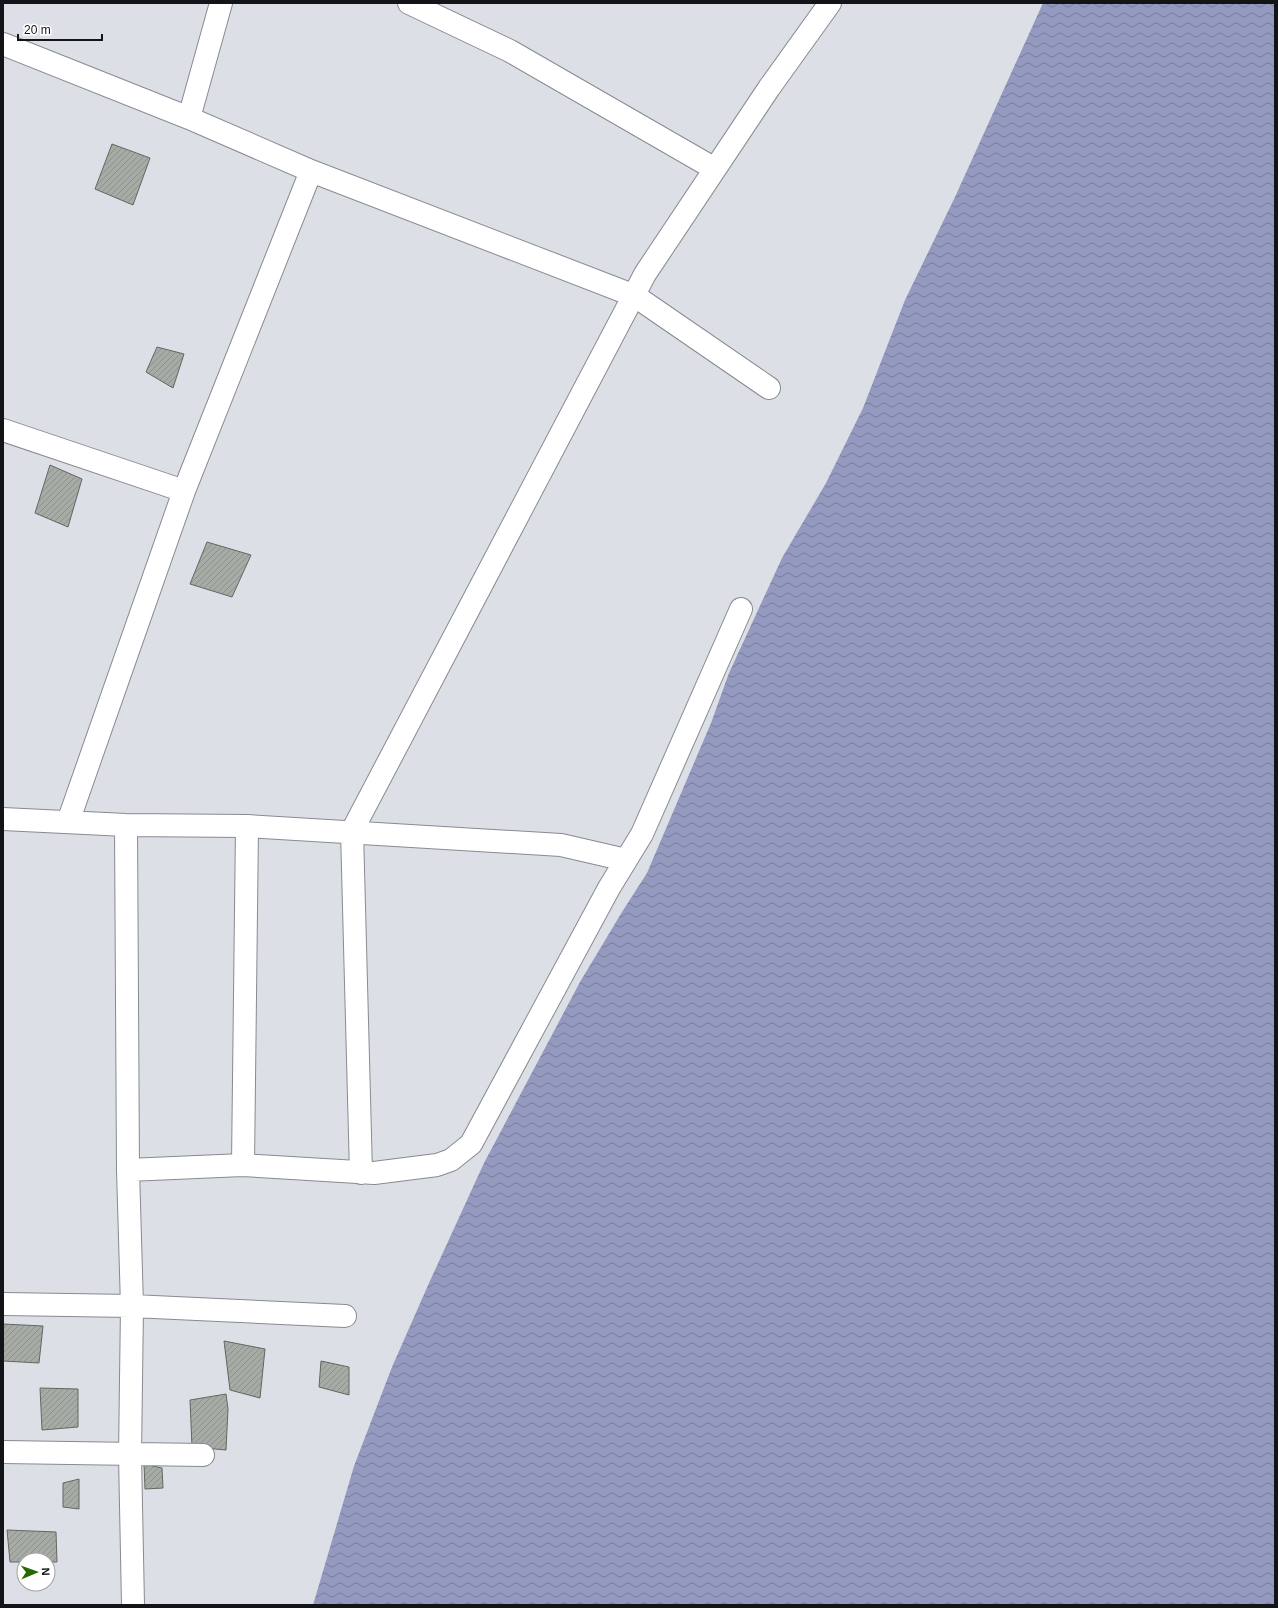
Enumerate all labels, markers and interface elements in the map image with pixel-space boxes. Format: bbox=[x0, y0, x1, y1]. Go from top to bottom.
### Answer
scale bar bbox=[18, 16, 102, 42]
text: 20 m bbox=[24, 23, 51, 37]
north arrow bbox=[16, 1552, 56, 1592]
text: N bbox=[40, 1567, 52, 1576]

